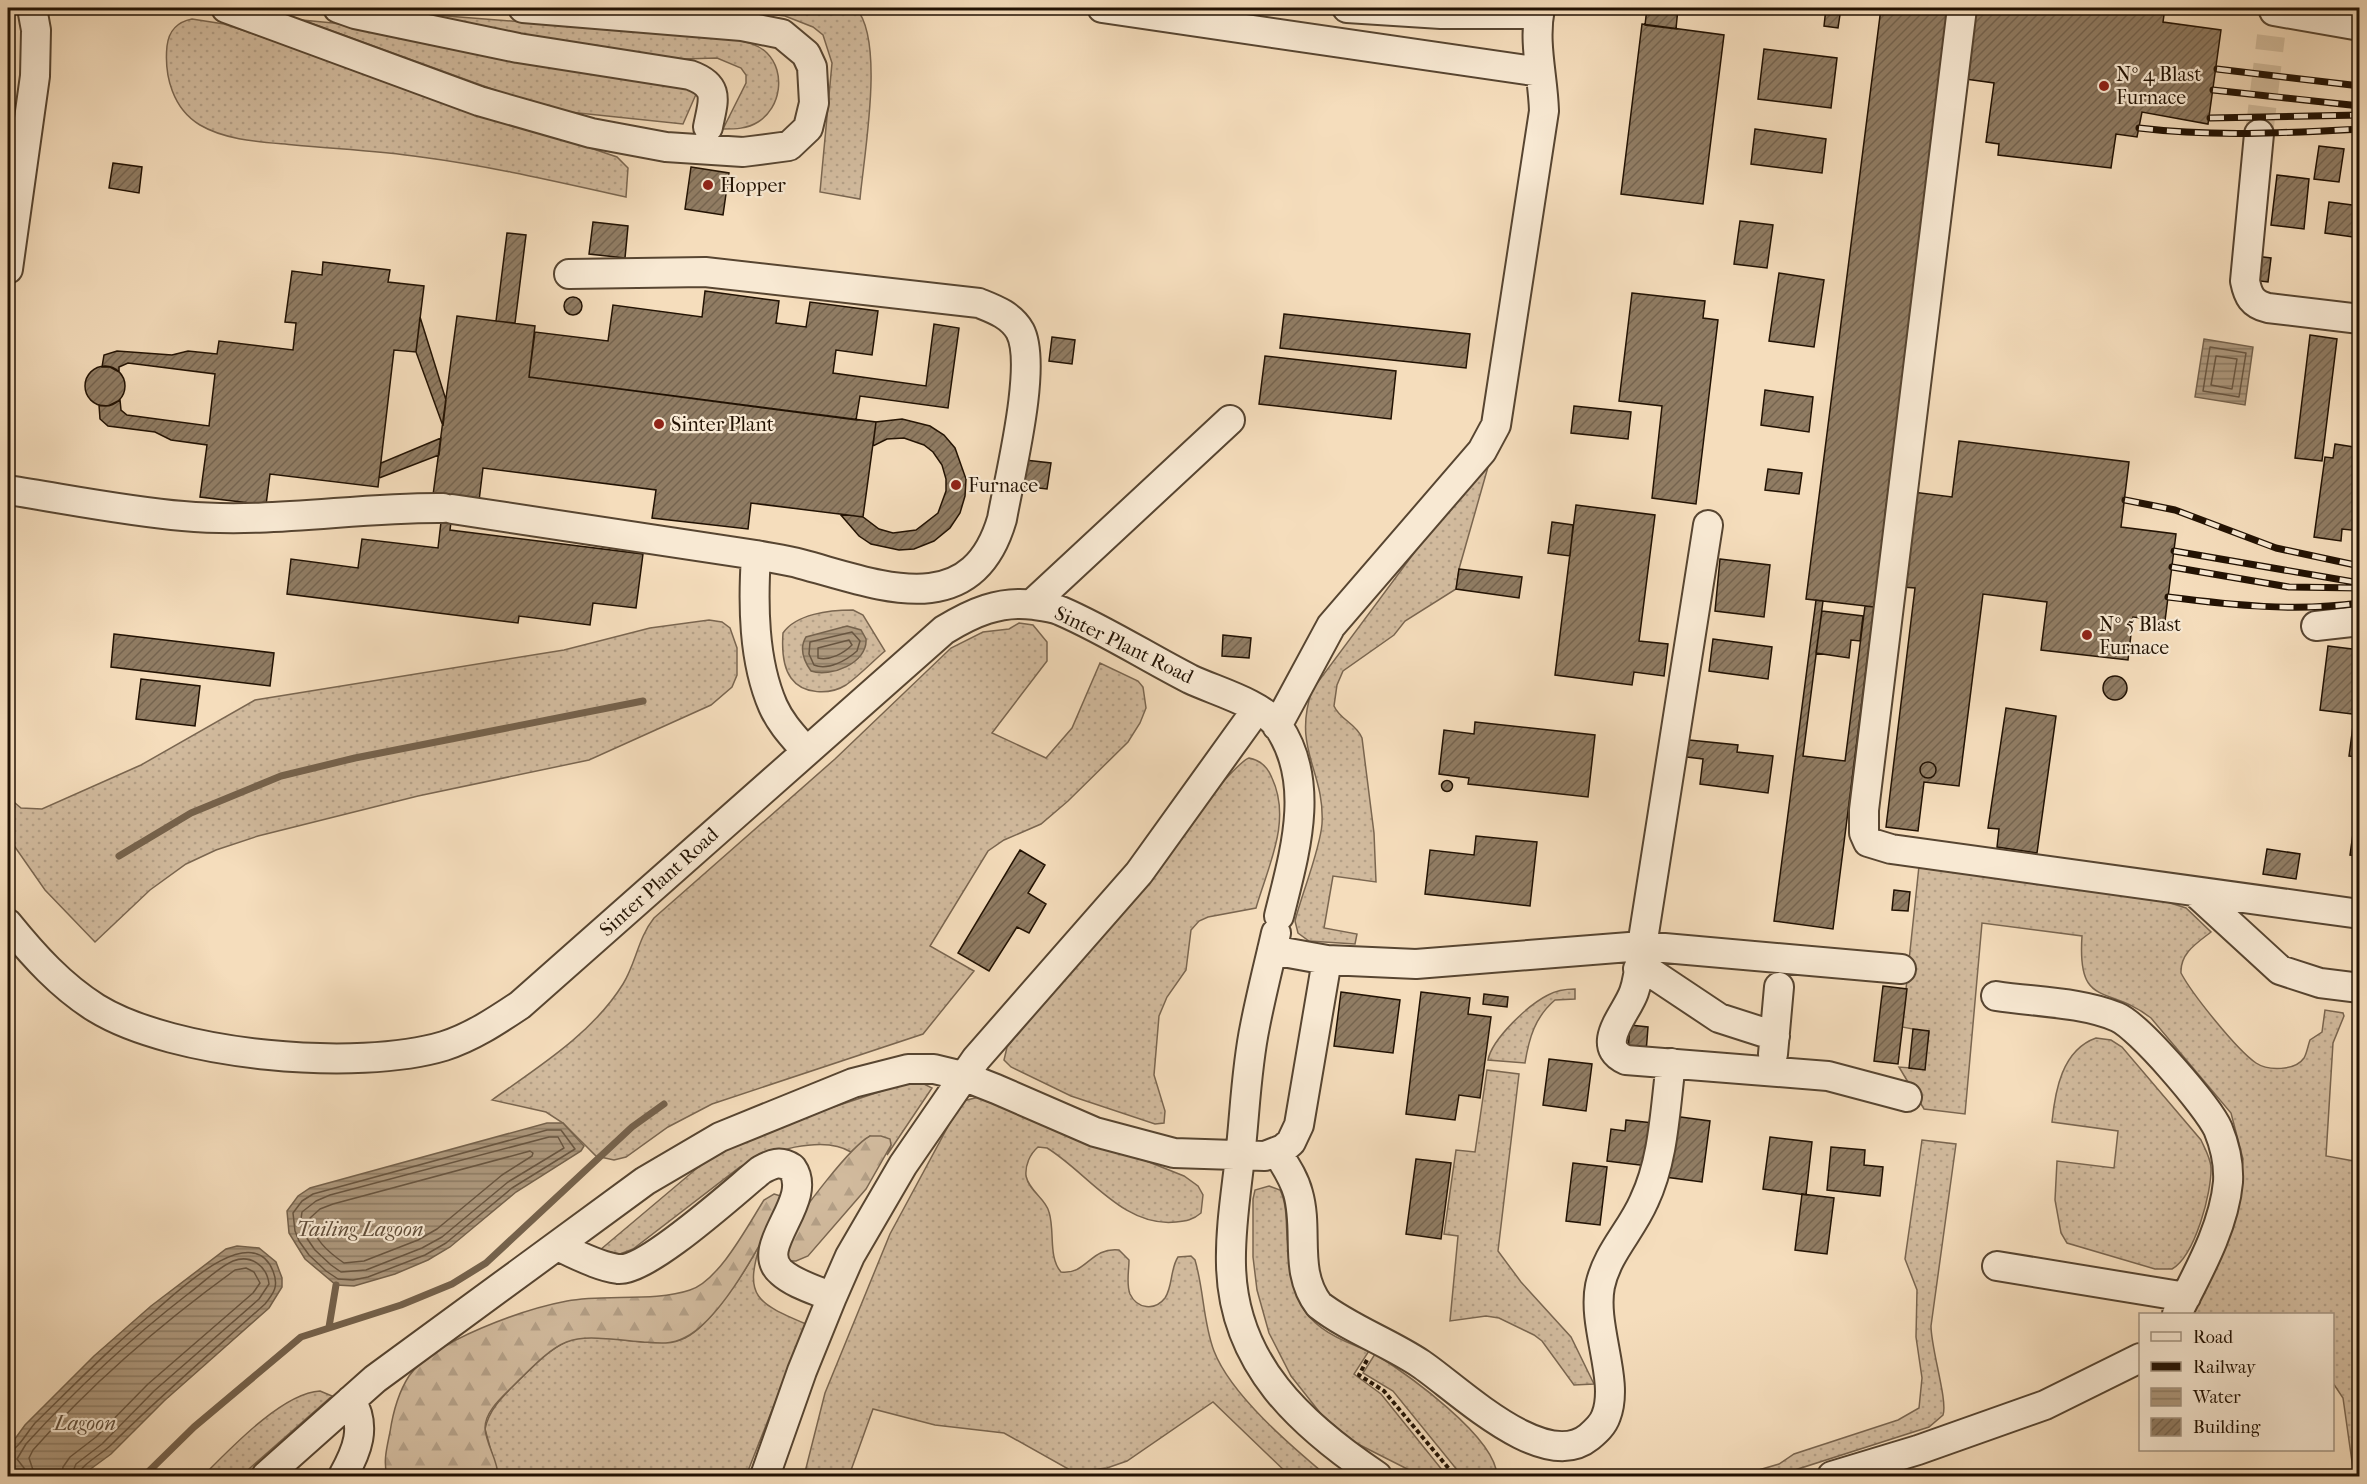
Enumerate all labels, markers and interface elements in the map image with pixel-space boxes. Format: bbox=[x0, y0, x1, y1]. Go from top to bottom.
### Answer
place label: Nº 4 Blast Furnace bbox=[2116, 63, 2201, 109]
marker: Nº 4 Blast Furnace bbox=[2097, 79, 2111, 93]
place label: Hopper bbox=[720, 174, 786, 197]
marker: Hopper bbox=[701, 178, 715, 192]
place label: Sinter Plant bbox=[671, 413, 774, 436]
marker: Sinter Plant bbox=[652, 417, 666, 431]
place label: Furnace bbox=[968, 474, 1038, 497]
marker: Furnace bbox=[949, 478, 963, 492]
street label: Sinter Plant Road bbox=[1051, 601, 1198, 689]
place label: Nº 5 Blast Furnace bbox=[2099, 613, 2181, 659]
marker: Nº 5 Blast Furnace bbox=[2080, 628, 2094, 642]
street label: Sinter Plant Road bbox=[595, 822, 724, 941]
water label: Tailing Lagoon bbox=[296, 1217, 424, 1241]
legend bbox=[2139, 1313, 2334, 1451]
text: Road bbox=[2193, 1327, 2233, 1348]
text: Railway bbox=[2193, 1357, 2257, 1378]
text: Water bbox=[2192, 1387, 2241, 1408]
water label: Lagoon bbox=[52, 1411, 116, 1435]
text: Building bbox=[2193, 1417, 2261, 1438]

